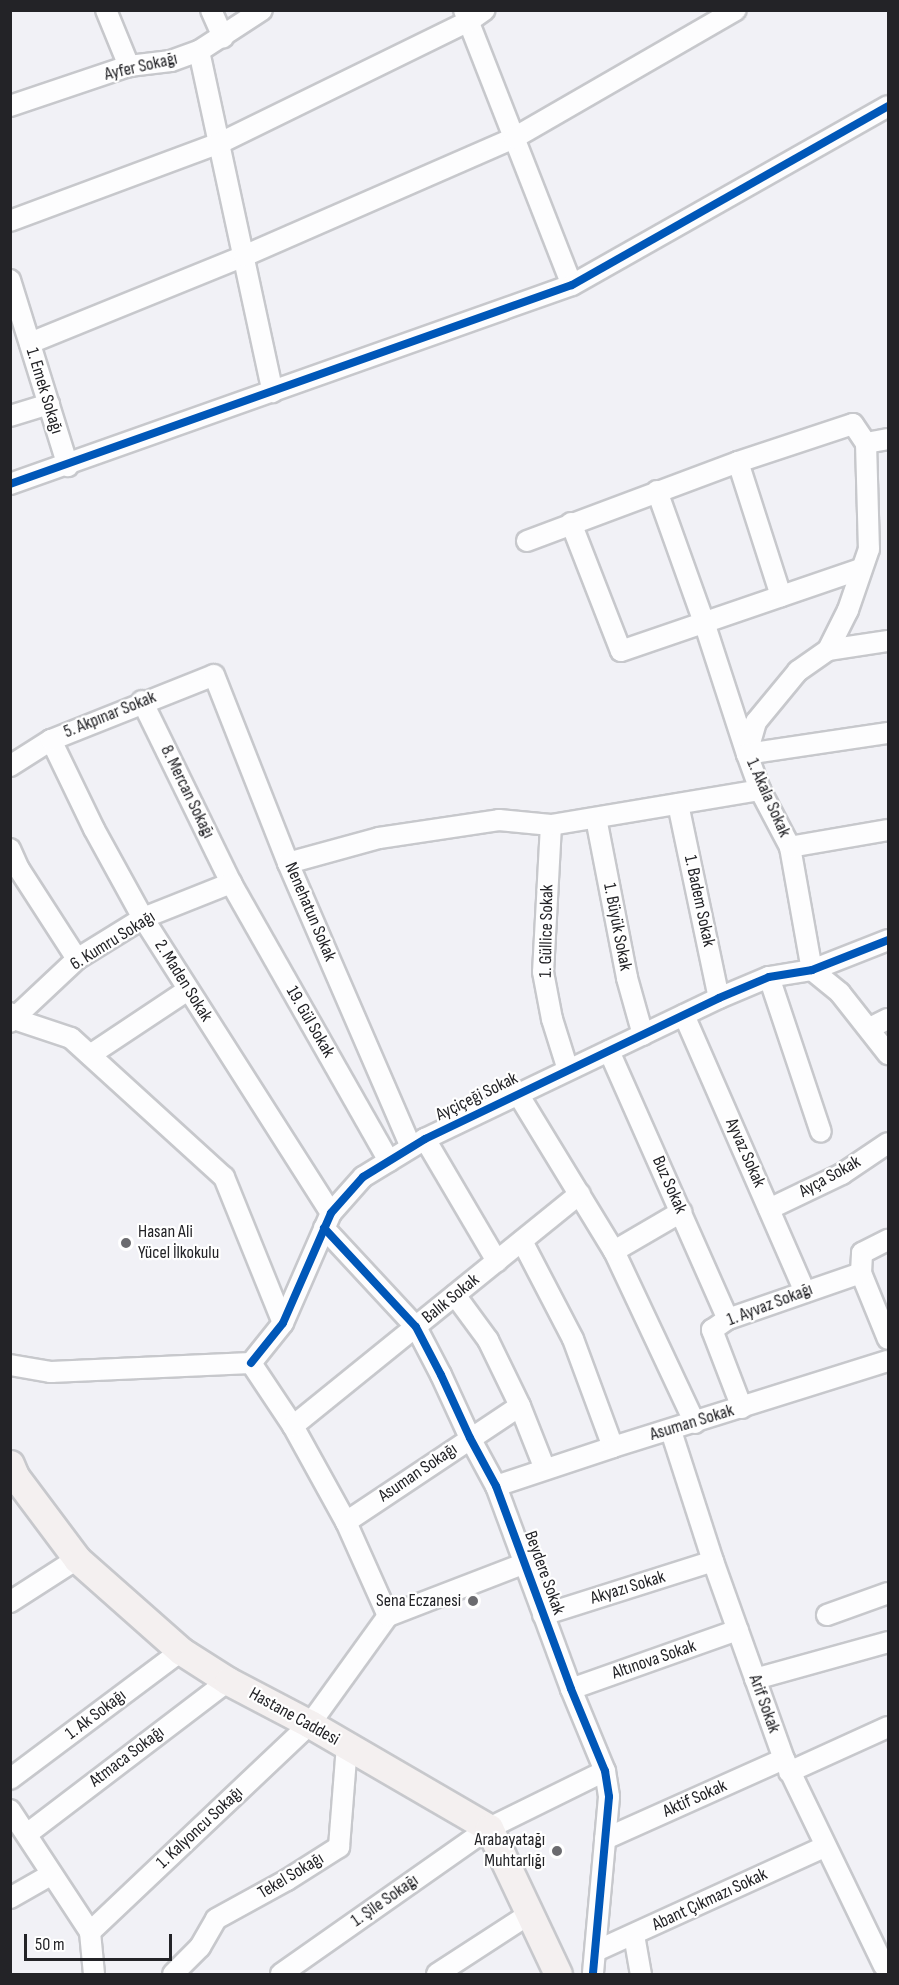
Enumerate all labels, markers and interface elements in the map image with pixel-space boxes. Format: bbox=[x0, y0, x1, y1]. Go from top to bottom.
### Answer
street label: Ayfer Sokağı bbox=[102, 48, 180, 86]
street label: 1. Emek Sokağı bbox=[21, 346, 67, 436]
street label: 5. Akpınar Sokak bbox=[61, 687, 159, 743]
street label: 8. Mercan Sokağı bbox=[155, 742, 219, 842]
street label: 1. Akala Sokak bbox=[741, 755, 795, 841]
street label: 1. Badem Sokak bbox=[679, 853, 719, 949]
street label: Nenehatun Sokak bbox=[279, 859, 341, 965]
street label: 1. Büyük Sokak bbox=[598, 881, 636, 973]
street label: 1. Güllice Sokak bbox=[535, 884, 559, 978]
street label: 6. Kumru Sokağı bbox=[67, 906, 159, 976]
street label: 2. Maden Sokak bbox=[149, 936, 217, 1026]
street label: 19. Gül Sokak bbox=[281, 983, 339, 1061]
street label: Ayçiçeği Sokak bbox=[433, 1068, 521, 1126]
street label: Ayvaz Sokak bbox=[720, 1115, 770, 1191]
street label: Ayça Sokak bbox=[796, 1151, 864, 1203]
street label: Buz Sokak bbox=[647, 1153, 691, 1217]
place label: Hasan Ali Yücel İlkokulu bbox=[138, 1222, 219, 1264]
marker: Hasan Ali Yücel İlkokulu bbox=[119, 1236, 133, 1250]
street label: Balık Sokak bbox=[418, 1269, 484, 1329]
street label: 1. Ayvaz Sokağı bbox=[724, 1279, 816, 1331]
street label: Asuman Sokak bbox=[647, 1400, 737, 1446]
street label: Asuman Sokağı bbox=[375, 1439, 461, 1507]
street label: Beydere Sokak bbox=[519, 1528, 569, 1618]
street label: Akyazı Sokak bbox=[588, 1566, 668, 1610]
place label: Sena Eczanesi bbox=[376, 1590, 461, 1612]
marker: Sena Eczanesi bbox=[466, 1594, 480, 1608]
street label: Altınova Sokak bbox=[609, 1636, 699, 1684]
street label: Arif Sokak bbox=[744, 1672, 784, 1736]
street label: Hastane Caddesi bbox=[245, 1683, 343, 1751]
street label: 1. Ak Sokağı bbox=[61, 1685, 131, 1745]
street label: Atmaca Sokağı bbox=[85, 1722, 169, 1792]
street label: Aktif Sokak bbox=[660, 1775, 730, 1823]
street label: 1. Kalyoncu Sokağı bbox=[152, 1782, 248, 1874]
place label: Arabayatağı Muhtarlığı bbox=[474, 1830, 545, 1872]
marker: Arabayatağı Muhtarlığı bbox=[550, 1844, 564, 1858]
street label: Tekel Sokağı bbox=[254, 1848, 328, 1904]
street label: Abant Çıkmazı Sokak bbox=[649, 1864, 771, 1936]
street label: 1. Şile Sokağı bbox=[347, 1870, 423, 1932]
scale bar bbox=[27, 1922, 176, 1960]
text: 50 m bbox=[35, 1934, 65, 1955]

